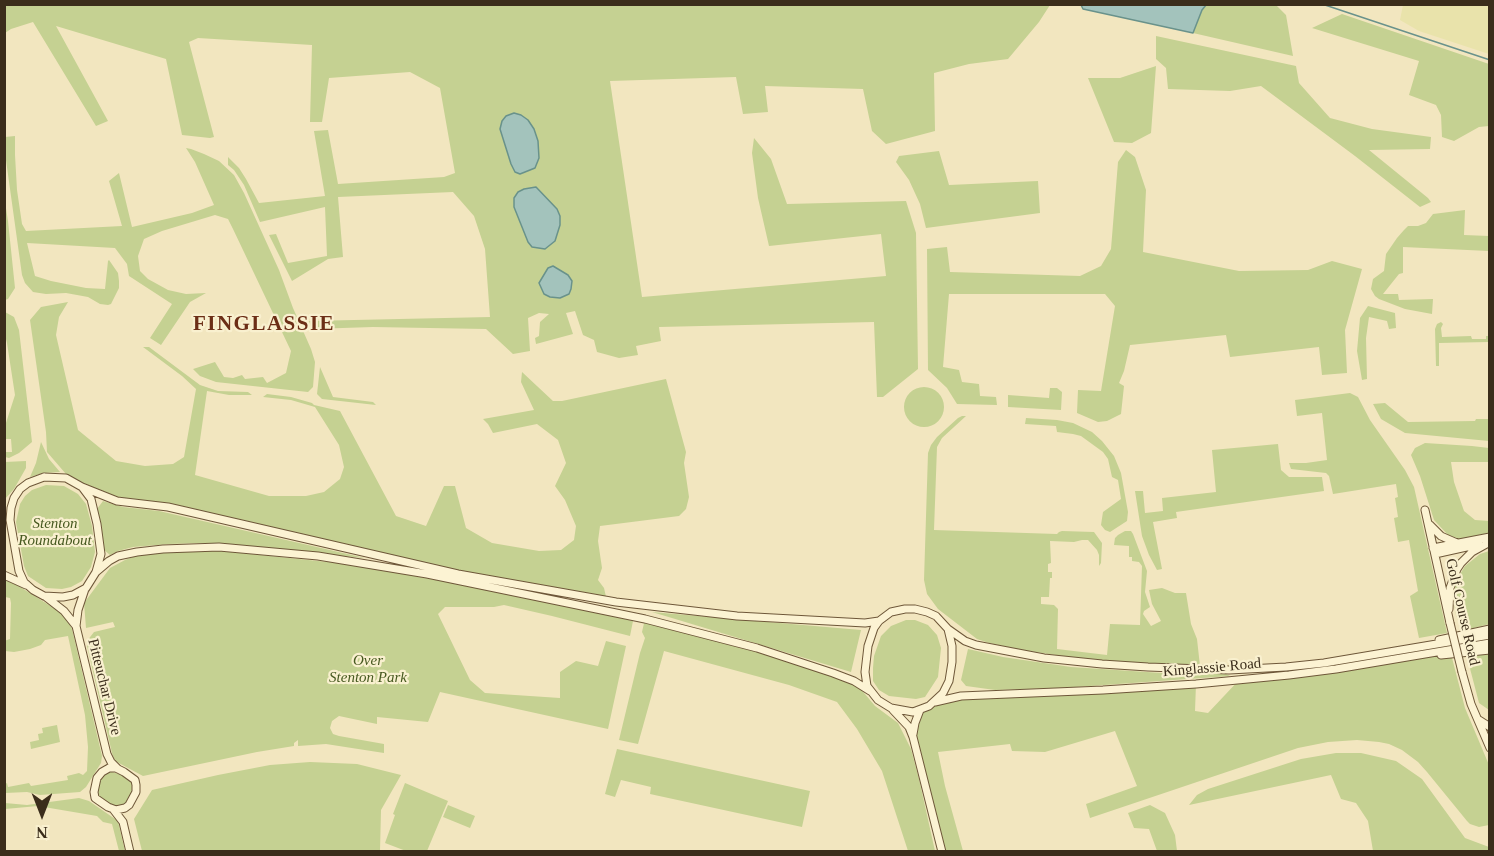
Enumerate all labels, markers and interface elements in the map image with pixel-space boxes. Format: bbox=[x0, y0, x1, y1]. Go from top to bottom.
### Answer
district label: FINGLASSIE bbox=[193, 312, 335, 338]
park label: Stenton Roundabout bbox=[18, 515, 92, 550]
street label: Golf Course Road bbox=[1441, 557, 1483, 667]
street label: Pitteuchar Drive bbox=[83, 637, 125, 737]
park label: Over Stenton Park bbox=[329, 652, 407, 687]
street label: Kinglassie Road bbox=[1162, 655, 1262, 681]
north arrow bbox=[12, 784, 72, 844]
text: N bbox=[36, 824, 48, 841]

